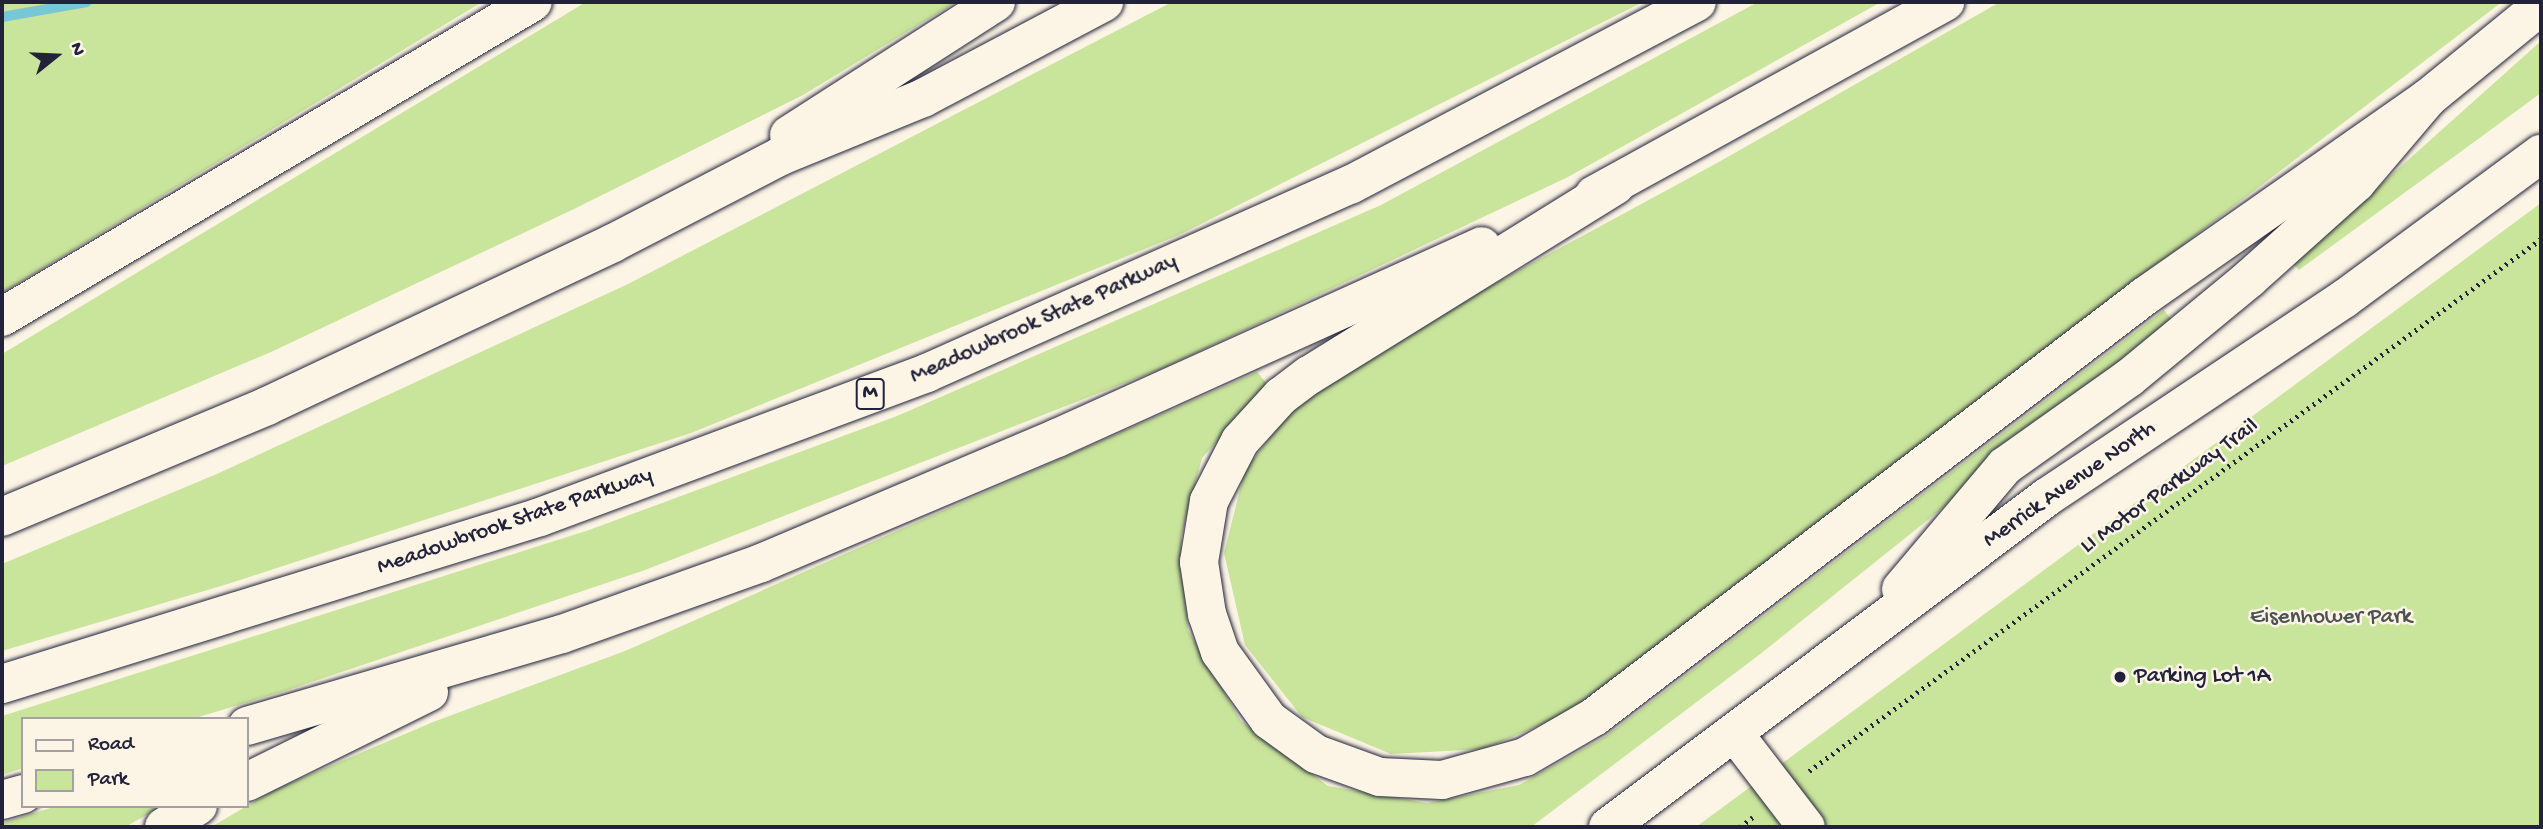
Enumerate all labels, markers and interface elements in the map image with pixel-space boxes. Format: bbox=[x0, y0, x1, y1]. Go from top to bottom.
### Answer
north arrow bbox=[21, 21, 91, 91]
text: N bbox=[64, 40, 89, 59]
street label: Meadowbrook State Parkway bbox=[906, 249, 1182, 391]
road number: M bbox=[854, 376, 886, 412]
street label: LI Motor Parkway Trail bbox=[2076, 413, 2264, 561]
street label: Merrick Avenue North bbox=[1979, 415, 2161, 555]
street label: Meadowbrook State Parkway bbox=[374, 462, 656, 582]
park label: Eisenhower Park bbox=[2250, 604, 2412, 632]
place label: Parking Lot 1A bbox=[2134, 663, 2270, 691]
marker: Parking Lot 1A bbox=[2112, 669, 2128, 685]
legend bbox=[21, 717, 248, 808]
text: Road bbox=[88, 733, 134, 758]
text: Park bbox=[88, 768, 128, 793]

